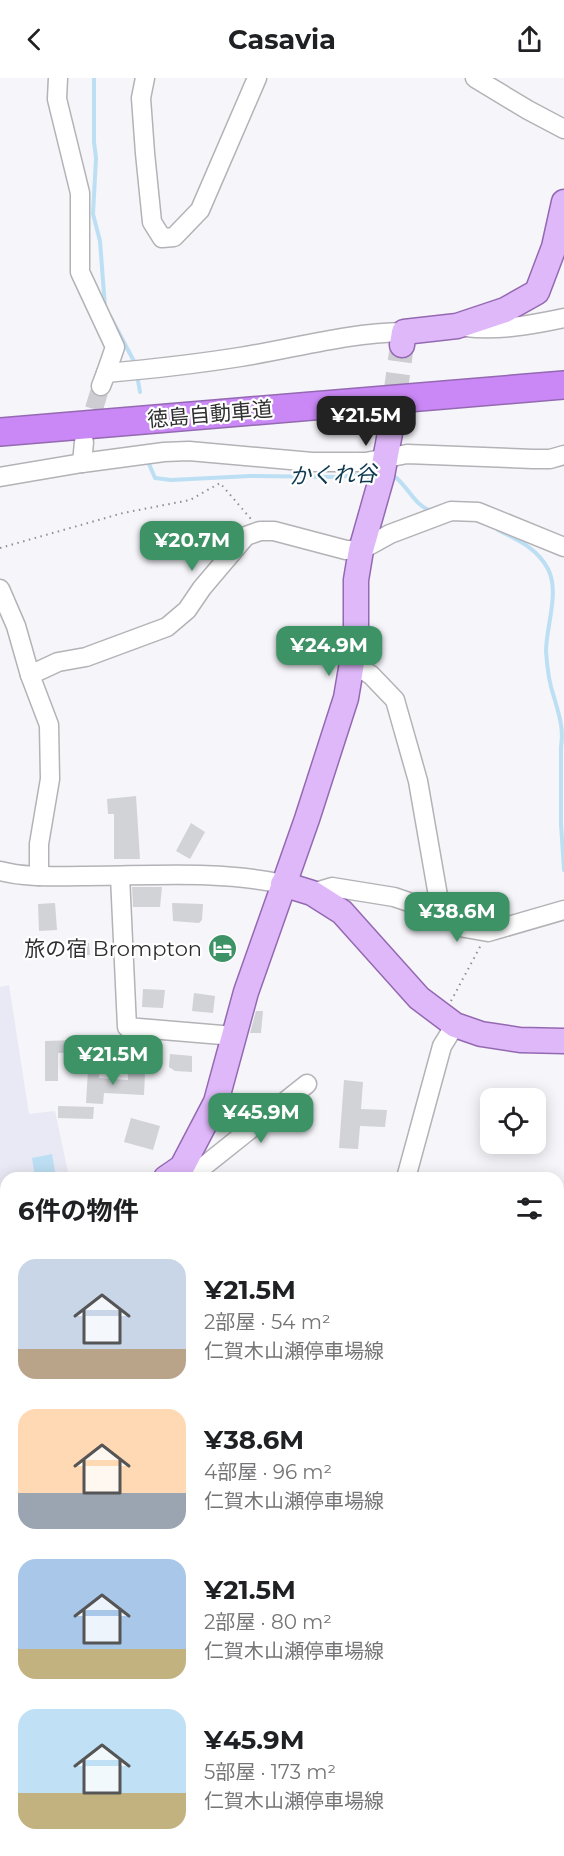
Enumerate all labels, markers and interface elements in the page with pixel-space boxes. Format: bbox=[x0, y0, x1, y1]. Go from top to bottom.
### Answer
icon: back bbox=[18, 23, 51, 56]
text: Casavia bbox=[228, 23, 336, 56]
icon: share bbox=[513, 23, 546, 56]
street label: 徳島自動車道 bbox=[146, 396, 274, 432]
pin: ¥21.5M bbox=[317, 396, 415, 447]
text: ¥21.5M bbox=[331, 403, 401, 427]
water label: かくれ谷 bbox=[289, 460, 379, 490]
pin: ¥20.7M bbox=[143, 521, 241, 572]
text: ¥20.7M bbox=[154, 528, 230, 552]
pin: ¥24.9M bbox=[280, 626, 378, 677]
text: ¥24.9M bbox=[290, 633, 368, 657]
pin: ¥38.6M bbox=[408, 892, 506, 943]
text: ¥38.6M bbox=[419, 899, 495, 923]
hotel icon: 旅の宿 Brompton bbox=[207, 932, 239, 964]
place label: 旅の宿 Brompton bbox=[24, 936, 202, 961]
pin: ¥21.5M bbox=[64, 1035, 162, 1086]
text: ¥21.5M bbox=[78, 1042, 148, 1066]
map controls bbox=[480, 1088, 546, 1154]
button: locate bbox=[480, 1088, 546, 1154]
pin: ¥45.9M bbox=[212, 1093, 310, 1144]
text: ¥45.9M bbox=[222, 1100, 300, 1124]
icon: filters bbox=[513, 1192, 546, 1225]
text: 6件の物件 bbox=[18, 1195, 139, 1227]
text: ¥21.5M bbox=[204, 1274, 296, 1306]
icon: home bbox=[66, 1283, 138, 1355]
text: 2部屋 · 54 m² bbox=[204, 1310, 330, 1334]
text: 仁賀木山瀬停車場線 bbox=[204, 1339, 384, 1363]
text: ¥38.6M bbox=[204, 1424, 304, 1456]
icon: home bbox=[66, 1433, 138, 1505]
text: 4部屋 · 96 m² bbox=[204, 1460, 332, 1484]
text: 仁賀木山瀬停車場線 bbox=[204, 1489, 384, 1513]
text: ¥21.5M bbox=[204, 1574, 296, 1606]
icon: home bbox=[66, 1583, 138, 1655]
text: 2部屋 · 80 m² bbox=[204, 1610, 332, 1634]
text: 仁賀木山瀬停車場線 bbox=[204, 1639, 384, 1663]
text: ¥45.9M bbox=[204, 1724, 304, 1756]
icon: home bbox=[66, 1733, 138, 1805]
text: 5部屋 · 173 m² bbox=[204, 1760, 336, 1784]
text: 仁賀木山瀬停車場線 bbox=[204, 1789, 384, 1813]

